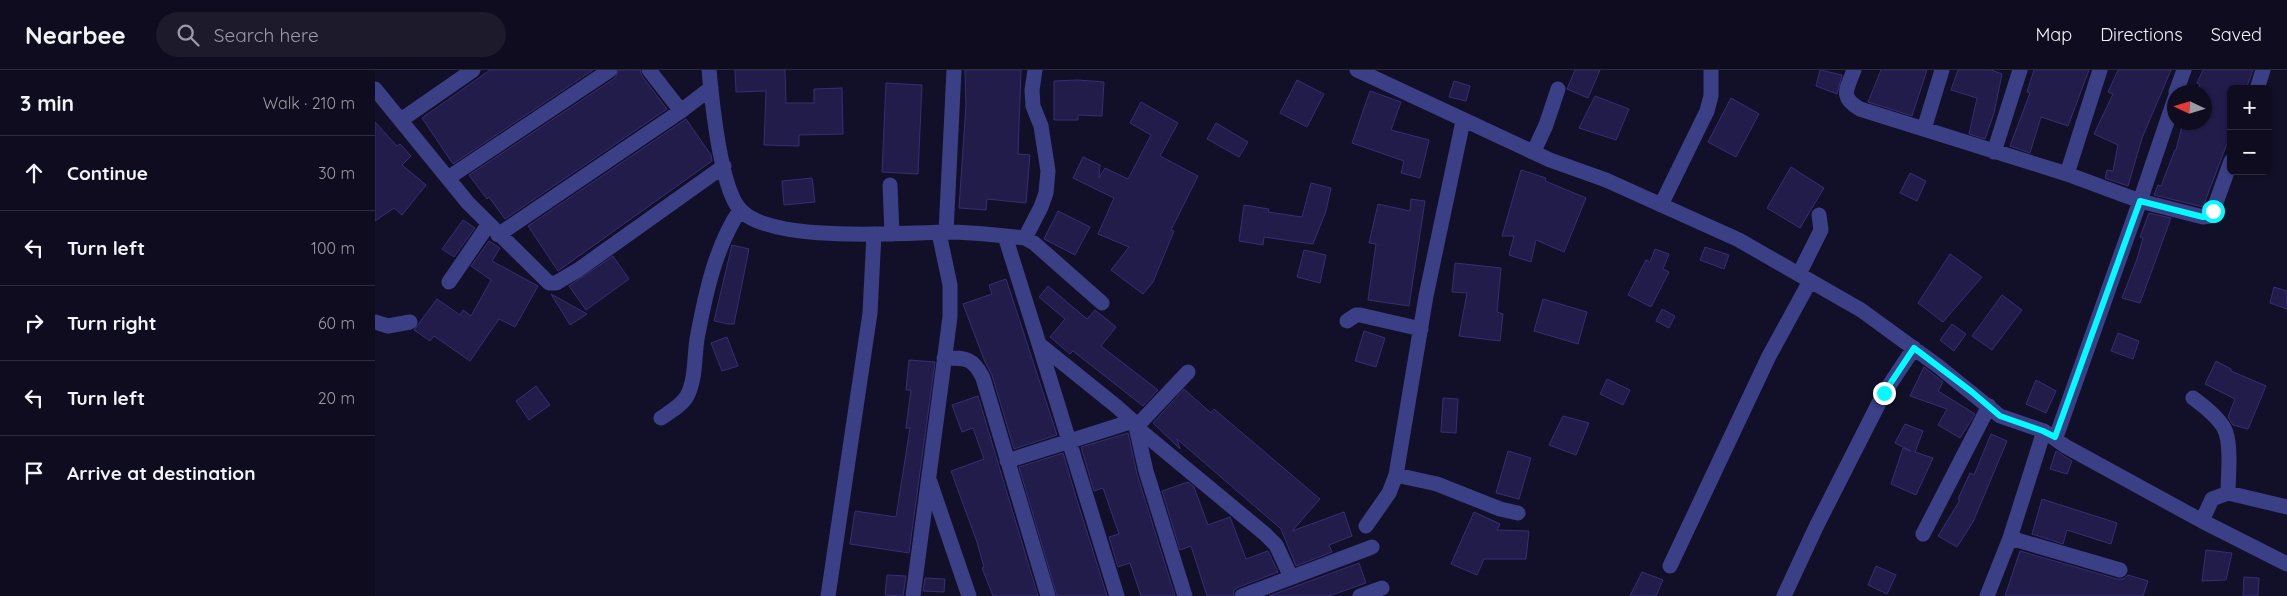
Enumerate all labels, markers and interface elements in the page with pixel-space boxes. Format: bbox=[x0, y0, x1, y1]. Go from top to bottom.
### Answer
search box bbox=[156, 12, 506, 57]
text: Nearbee bbox=[25, 20, 126, 50]
icon: search bbox=[174, 21, 202, 49]
text: Search here bbox=[214, 23, 319, 47]
text: Map bbox=[2035, 23, 2072, 46]
text: Directions bbox=[2100, 23, 2183, 46]
text: Saved bbox=[2211, 23, 2262, 46]
north arrow bbox=[2167, 85, 2212, 130]
map controls bbox=[2227, 85, 2272, 175]
button: + bbox=[2227, 85, 2272, 130]
text: 3 min bbox=[20, 90, 74, 116]
text: Walk · 210 m bbox=[263, 93, 355, 113]
button: − bbox=[2227, 130, 2272, 175]
icon: ahead bbox=[20, 159, 48, 187]
text: Continue bbox=[67, 161, 148, 185]
text: 30 m bbox=[318, 163, 355, 183]
route start bbox=[2202, 200, 2225, 223]
icon: left bbox=[20, 234, 48, 262]
text: Turn left bbox=[67, 236, 145, 260]
text: 100 m bbox=[311, 238, 355, 258]
icon: right bbox=[20, 309, 48, 337]
text: Turn right bbox=[67, 311, 156, 335]
text: 60 m bbox=[318, 313, 355, 333]
route end bbox=[1873, 382, 1896, 405]
icon: left bbox=[20, 384, 48, 412]
text: Turn left bbox=[67, 386, 145, 410]
text: 20 m bbox=[318, 388, 355, 408]
icon: arrive bbox=[20, 459, 48, 487]
text: Arrive at destination bbox=[67, 461, 256, 485]

